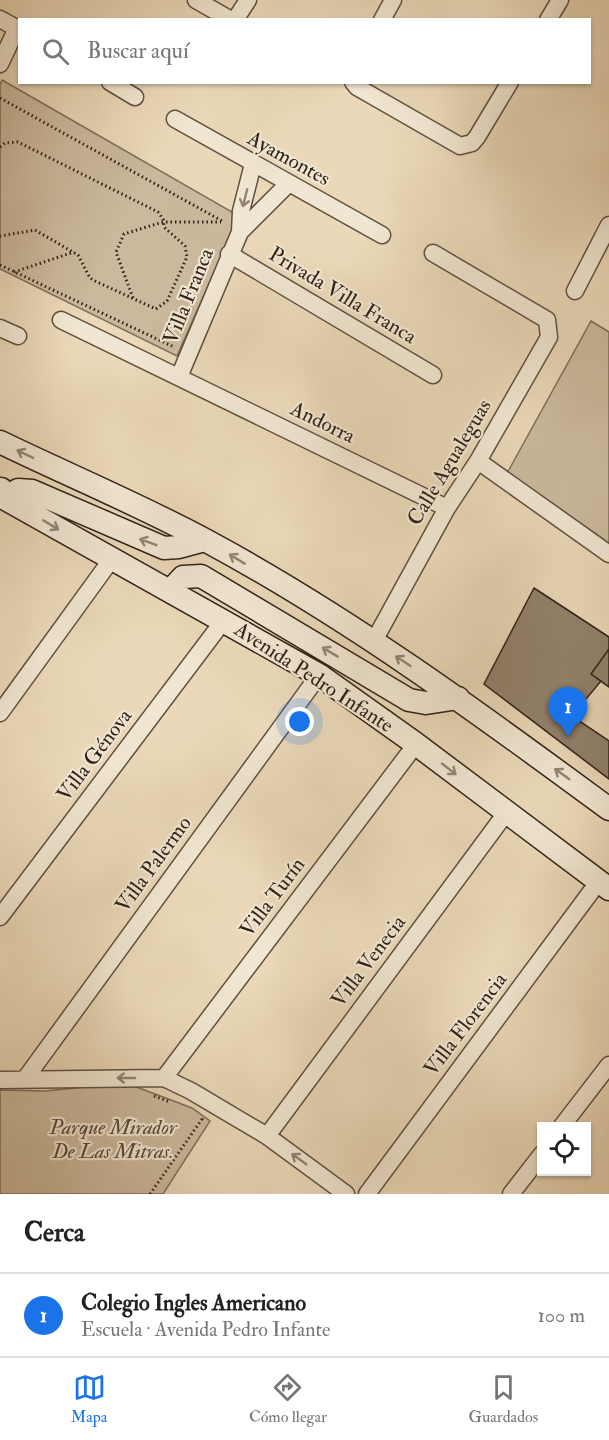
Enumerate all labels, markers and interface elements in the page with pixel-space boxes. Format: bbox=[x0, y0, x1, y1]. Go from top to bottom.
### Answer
search box bbox=[18, 18, 591, 84]
icon: search bbox=[39, 35, 72, 68]
text: Buscar aquí bbox=[87, 37, 189, 65]
street label: Ayamontes bbox=[242, 124, 335, 192]
one-way arrow bbox=[238, 188, 250, 207]
street label: Privada Villa Franca bbox=[264, 241, 422, 350]
street label: Villa Franca bbox=[157, 244, 220, 348]
street label: Calle Agualeguas bbox=[401, 394, 498, 530]
street label: Andorra bbox=[285, 395, 360, 450]
one-way arrow bbox=[16, 447, 34, 459]
one-way arrow bbox=[42, 519, 59, 531]
one-way arrow bbox=[139, 536, 158, 547]
one-way arrow bbox=[229, 553, 246, 565]
street label: Avenida Pedro Infante bbox=[228, 615, 399, 739]
one-way arrow bbox=[322, 646, 339, 658]
one-way arrow bbox=[396, 655, 412, 667]
pin: 1 bbox=[548, 688, 588, 737]
street label: Villa Génova bbox=[51, 703, 138, 807]
your location bbox=[285, 707, 314, 736]
one-way arrow bbox=[441, 763, 457, 776]
one-way arrow bbox=[554, 768, 570, 780]
street label: Villa Palermo bbox=[109, 811, 197, 918]
street label: Villa Turín bbox=[234, 852, 311, 942]
street label: Villa Venecia bbox=[325, 910, 412, 1013]
street label: Villa Florencia bbox=[418, 967, 513, 1081]
one-way arrow bbox=[117, 1072, 137, 1084]
park label: Parque Mirador De Las Mitras. bbox=[48, 1114, 178, 1165]
map controls bbox=[537, 1122, 591, 1176]
button: locate bbox=[537, 1122, 591, 1176]
one-way arrow bbox=[291, 1153, 307, 1165]
text: Cerca bbox=[24, 1217, 85, 1249]
text: Colegio Ingles Americano bbox=[81, 1289, 306, 1317]
text: 1 bbox=[40, 1303, 47, 1328]
text: 100 m bbox=[538, 1303, 585, 1328]
text: Escuela · Avenida Pedro Infante bbox=[81, 1317, 330, 1342]
tab: Mapa bbox=[71, 1371, 107, 1427]
tab: Cómo llegar bbox=[249, 1371, 327, 1427]
tab: Guardados bbox=[469, 1371, 538, 1427]

